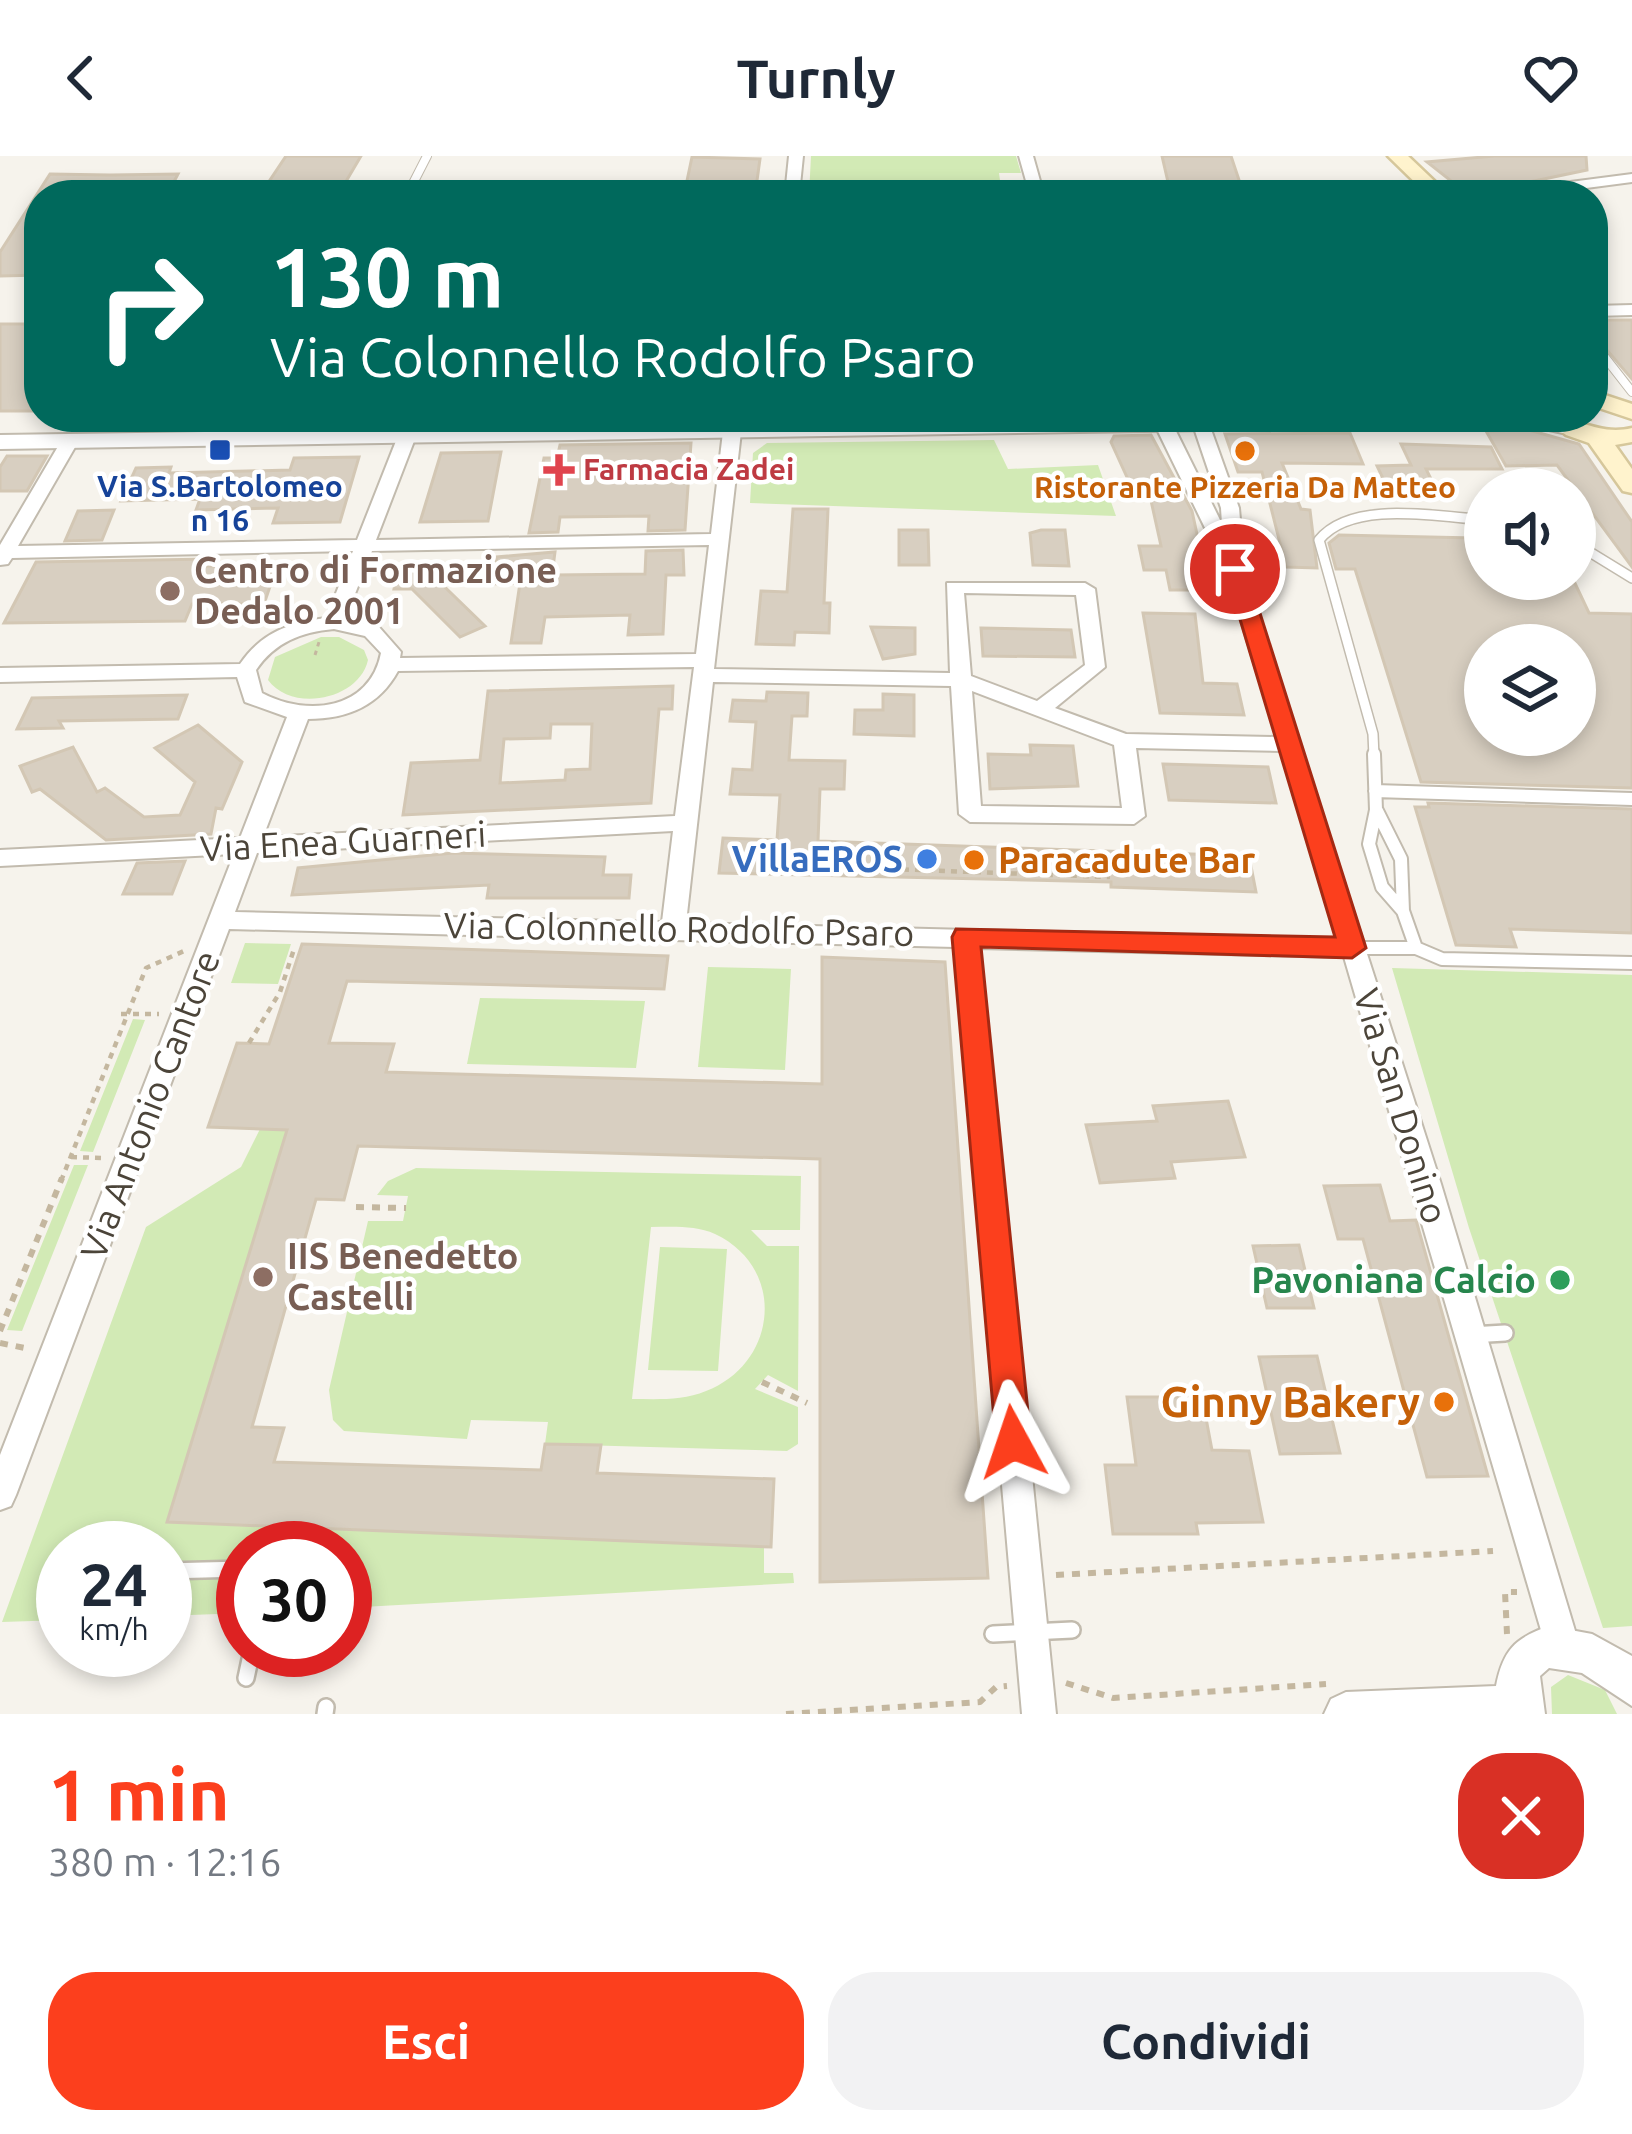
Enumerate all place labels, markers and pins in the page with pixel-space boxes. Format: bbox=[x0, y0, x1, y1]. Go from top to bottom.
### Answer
marker: Via S.Bartolomeo n 16 bbox=[207, 437, 233, 463]
marker: Ristorante Pizzeria Da Matteo bbox=[1232, 438, 1258, 464]
place label: Farmacia Zadei bbox=[583, 452, 794, 486]
marker: Farmacia Zadei bbox=[546, 457, 572, 483]
place label: Via S.Bartolomeo n 16 bbox=[97, 469, 343, 537]
place label: Ristorante Pizzeria Da Matteo bbox=[1034, 470, 1456, 504]
pin bbox=[1184, 518, 1286, 620]
place label: Centro di Formazione Dedalo 2001 bbox=[194, 549, 557, 631]
marker: Centro di Formazione Dedalo 2001 bbox=[157, 578, 183, 604]
place label: VillaEROS bbox=[732, 838, 903, 879]
place label: Paracadute Bar bbox=[998, 839, 1256, 880]
marker: VillaEROS bbox=[914, 846, 940, 872]
marker: Paracadute Bar bbox=[961, 847, 987, 873]
place label: IIS Benedetto Castelli bbox=[287, 1235, 519, 1317]
place label: Pavoniana Calcio bbox=[1251, 1259, 1536, 1300]
marker: IIS Benedetto Castelli bbox=[250, 1264, 276, 1290]
marker: Pavoniana Calcio bbox=[1547, 1267, 1573, 1293]
place label: Ginny Bakery bbox=[1161, 1378, 1420, 1425]
marker: Ginny Bakery bbox=[1431, 1389, 1457, 1415]

